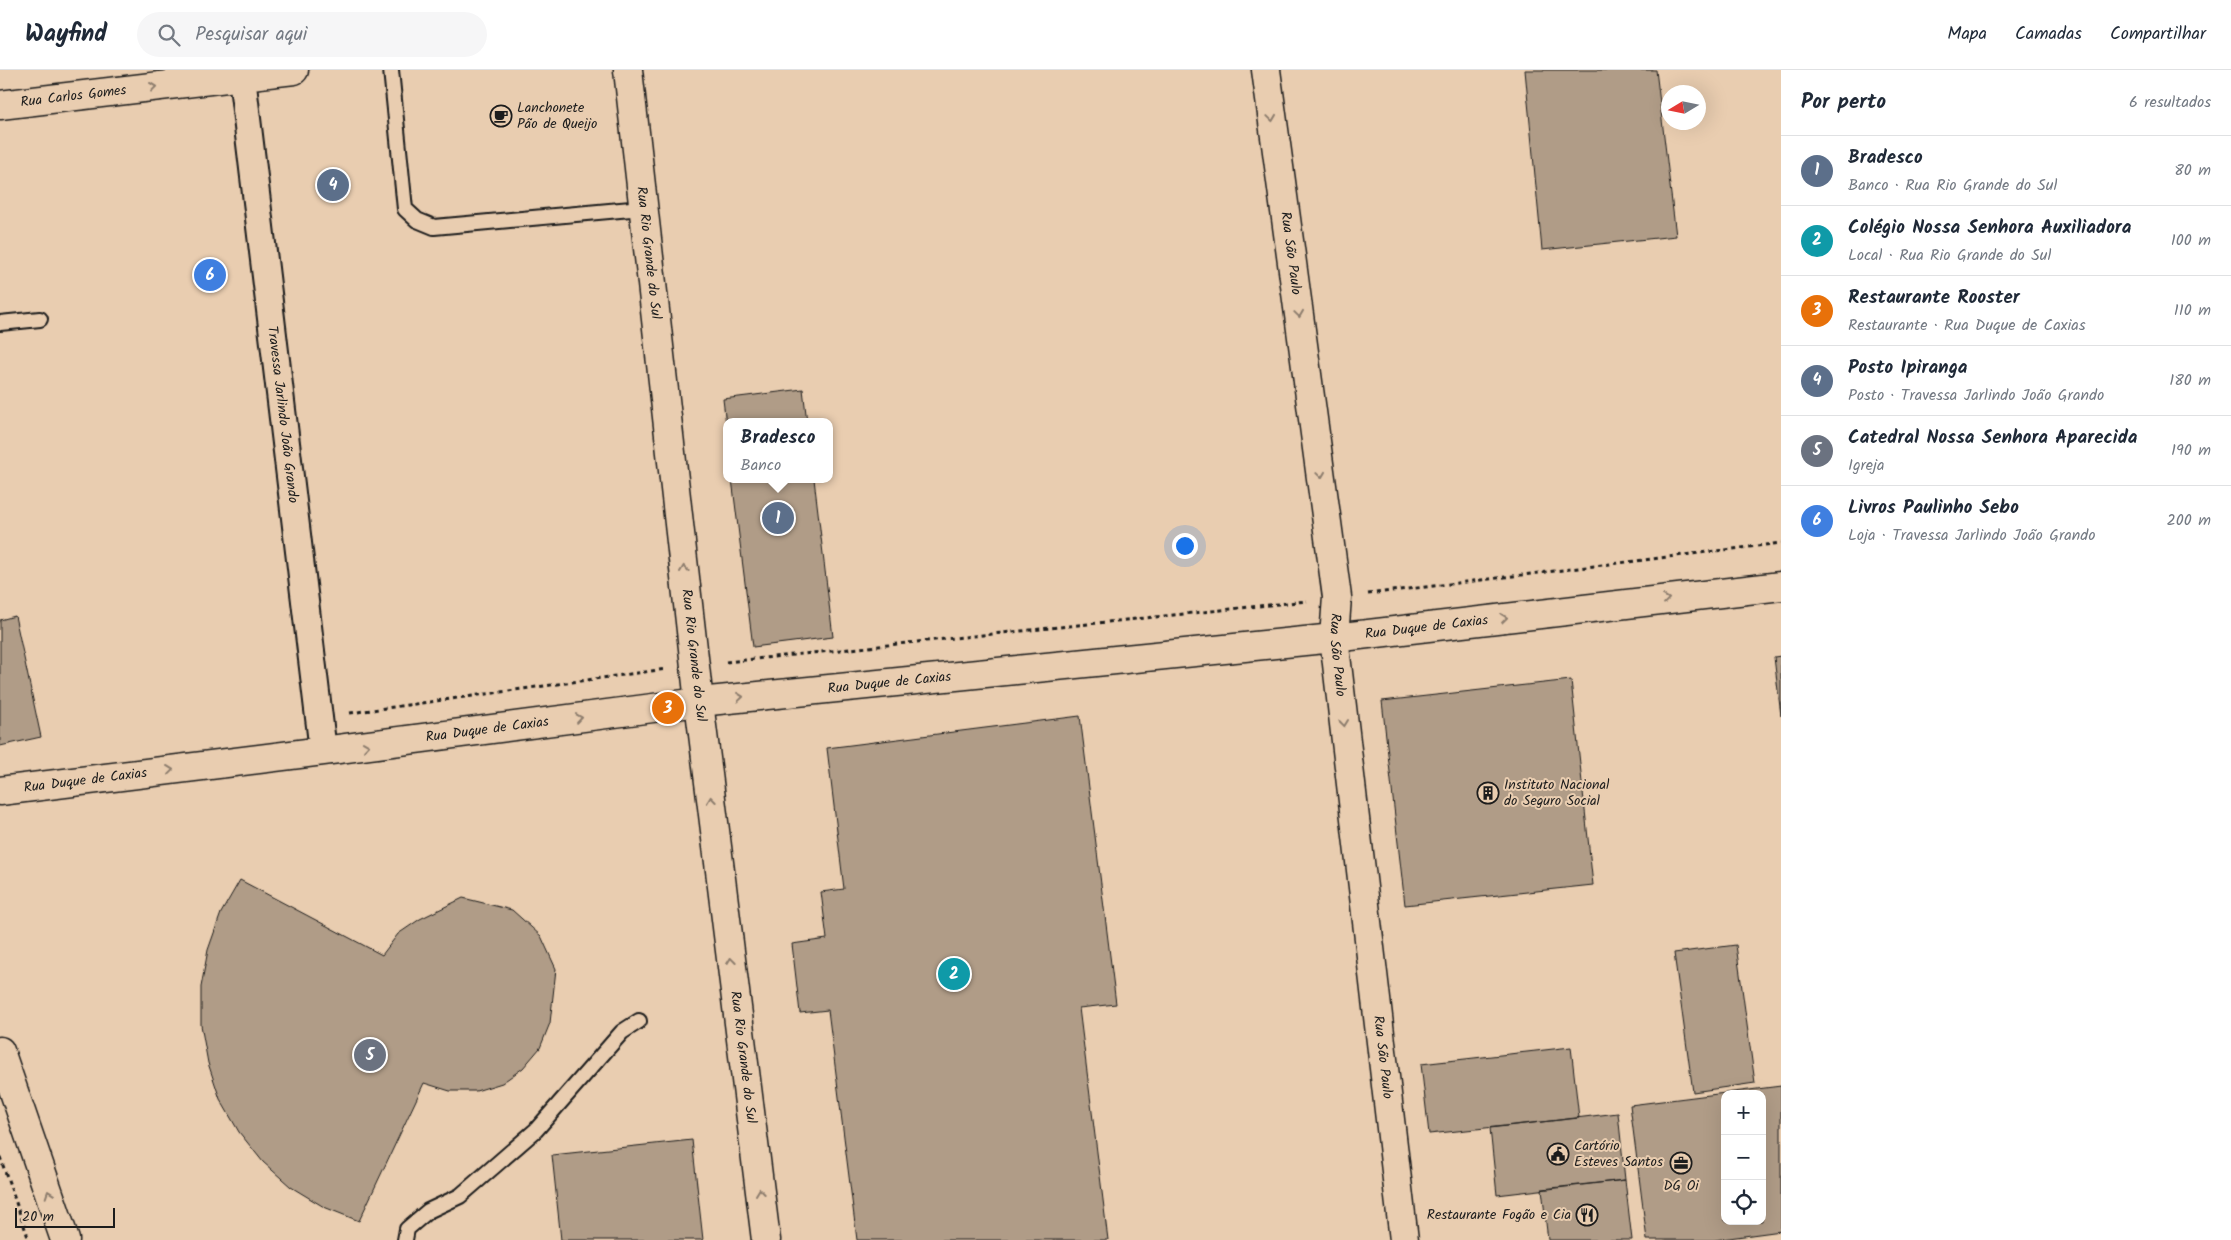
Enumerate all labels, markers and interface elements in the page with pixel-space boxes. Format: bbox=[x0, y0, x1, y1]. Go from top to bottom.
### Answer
search box bbox=[137, 12, 487, 57]
text: Wayfind bbox=[25, 15, 107, 54]
text: Pesquisar aqui bbox=[195, 20, 307, 50]
text: Mapa bbox=[1947, 20, 1987, 49]
text: Camadas bbox=[2015, 20, 2082, 49]
text: Compartilhar bbox=[2110, 20, 2206, 49]
icon: search bbox=[155, 21, 183, 49]
street label: Rua Carlos Gomes bbox=[19, 79, 128, 113]
one-way arrow bbox=[149, 82, 157, 93]
north arrow bbox=[1661, 85, 1706, 130]
text: Por perto bbox=[1801, 86, 1886, 119]
text: 6 resultados bbox=[2129, 90, 2211, 115]
place label: Lanchonete Pão de Queijo bbox=[517, 97, 597, 135]
cafe icon: Lanchonete Pão de Queijo bbox=[489, 104, 513, 128]
one-way arrow bbox=[1267, 114, 1277, 123]
text: Bradesco bbox=[1848, 143, 1923, 173]
text: 1 bbox=[1815, 158, 1819, 183]
text: 80 m bbox=[2174, 158, 2211, 183]
pin: 4 bbox=[317, 166, 349, 204]
text: Banco · Rua Rio Grande do Sul bbox=[1848, 173, 2057, 198]
street label: Rua Rio Grande do Sul bbox=[630, 185, 667, 321]
street label: Rua São Paulo bbox=[1274, 210, 1307, 296]
text: Colégio Nossa Senhora Auxiliadora bbox=[1848, 213, 2131, 243]
text: 2 bbox=[1812, 228, 1822, 253]
text: 100 m bbox=[2171, 228, 2211, 253]
text: Local · Rua Rio Grande do Sul bbox=[1848, 243, 2051, 268]
pin: 6 bbox=[194, 256, 226, 294]
text: Restaurante Rooster bbox=[1848, 283, 2020, 313]
text: 3 bbox=[1813, 298, 1821, 323]
text: 110 m bbox=[2174, 298, 2211, 323]
one-way arrow bbox=[1293, 310, 1304, 318]
text: Restaurante · Rua Duque de Caxias bbox=[1848, 313, 2086, 338]
street label: Travessa Jarlindo João Grando bbox=[261, 325, 304, 504]
text: Posto Ipiranga bbox=[1848, 353, 1967, 383]
text: 4 bbox=[1813, 368, 1821, 393]
text: 180 m bbox=[2169, 368, 2211, 393]
text: Posto · Travessa Jarlindo João Grando bbox=[1848, 383, 2104, 408]
popup bbox=[723, 418, 833, 483]
text: Bradesco bbox=[741, 423, 815, 453]
text: Catedral Nossa Senhora Aparecida bbox=[1848, 423, 2138, 453]
text: 5 bbox=[1813, 438, 1821, 463]
text: 190 m bbox=[2171, 438, 2211, 463]
text: Banco bbox=[741, 453, 781, 478]
text: Igreja bbox=[1848, 453, 1885, 478]
one-way arrow bbox=[1315, 471, 1325, 479]
text: Livros Paulinho Sebo bbox=[1848, 493, 2019, 523]
pin: 1 bbox=[762, 499, 794, 537]
text: 6 bbox=[1813, 508, 1821, 533]
text: 200 m bbox=[2167, 508, 2211, 533]
text: Loja · Travessa Jarlindo João Grando bbox=[1848, 523, 2096, 548]
your location bbox=[1172, 533, 1198, 559]
one-way arrow bbox=[679, 564, 690, 572]
street label: Rua Rio Grande do Sul bbox=[675, 588, 712, 723]
one-way arrow bbox=[1662, 594, 1670, 605]
street label: Rua Duque de Caxias bbox=[1364, 609, 1489, 645]
street label: Rua São Paulo bbox=[1323, 612, 1352, 698]
one-way arrow bbox=[1500, 613, 1508, 624]
street label: Rua Duque de Caxias bbox=[827, 666, 952, 700]
pin: 3 bbox=[652, 689, 684, 727]
one-way arrow bbox=[737, 692, 745, 703]
street label: Rua Duque de Caxias bbox=[424, 711, 550, 749]
one-way arrow bbox=[575, 713, 583, 723]
one-way arrow bbox=[1338, 720, 1349, 728]
one-way arrow bbox=[362, 741, 370, 752]
street label: Rua Duque de Caxias bbox=[22, 762, 148, 799]
one-way arrow bbox=[166, 765, 174, 776]
place label: Instituto Nacional do Seguro Social bbox=[1504, 774, 1610, 812]
building icon: Instituto Nacional do Seguro Social bbox=[1476, 781, 1500, 805]
one-way arrow bbox=[706, 795, 717, 803]
pin: 2 bbox=[938, 955, 970, 993]
one-way arrow bbox=[726, 957, 737, 965]
street label: Rua Rio Grande do Sul bbox=[724, 990, 762, 1125]
street label: Rua São Paulo bbox=[1367, 1014, 1399, 1100]
pin: 5 bbox=[354, 1036, 386, 1074]
map controls bbox=[1721, 1090, 1766, 1225]
button: + bbox=[1721, 1090, 1766, 1135]
place label: Cartório Esteves Santos bbox=[1574, 1135, 1663, 1173]
button: − bbox=[1721, 1135, 1766, 1180]
public building icon: Cartório Esteves Santos bbox=[1546, 1142, 1570, 1166]
office icon: DG Oi bbox=[1669, 1151, 1693, 1175]
place label: DG Oi bbox=[1663, 1175, 1699, 1197]
button: locate bbox=[1721, 1180, 1766, 1225]
one-way arrow bbox=[755, 1187, 766, 1195]
one-way arrow bbox=[45, 1190, 55, 1199]
restaurant icon: Restaurante Fogão e Cia bbox=[1575, 1203, 1599, 1227]
place label: Restaurante Fogão e Cia bbox=[1427, 1204, 1571, 1226]
scale bar bbox=[15, 1205, 115, 1228]
text: 20 m bbox=[22, 1206, 54, 1228]

